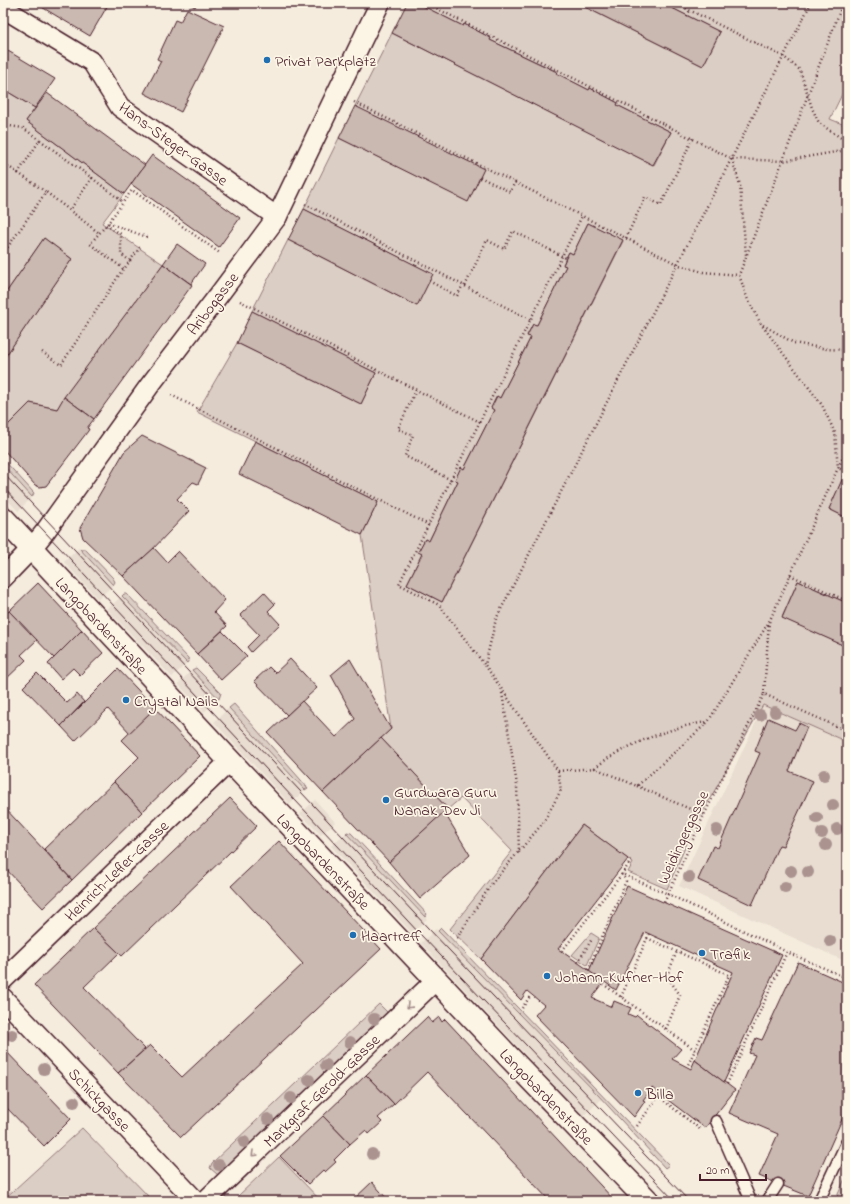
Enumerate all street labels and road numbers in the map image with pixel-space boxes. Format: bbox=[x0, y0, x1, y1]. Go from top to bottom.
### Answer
street label: Hans-Steger-Gasse bbox=[113, 97, 233, 193]
street label: Aribogasse bbox=[182, 267, 246, 341]
street label: Langobardenstraße bbox=[49, 572, 153, 681]
street label: Weidingergasse bbox=[652, 786, 716, 889]
street label: Langobardenstraße bbox=[270, 809, 376, 917]
street label: Heinrich-Lefler-Gasse bbox=[60, 815, 176, 928]
street label: Markgraf-Gerold-Gasse bbox=[259, 1029, 387, 1154]
street label: Langobardenstraße bbox=[493, 1044, 599, 1152]
street label: Schickgasse bbox=[62, 1063, 136, 1139]

